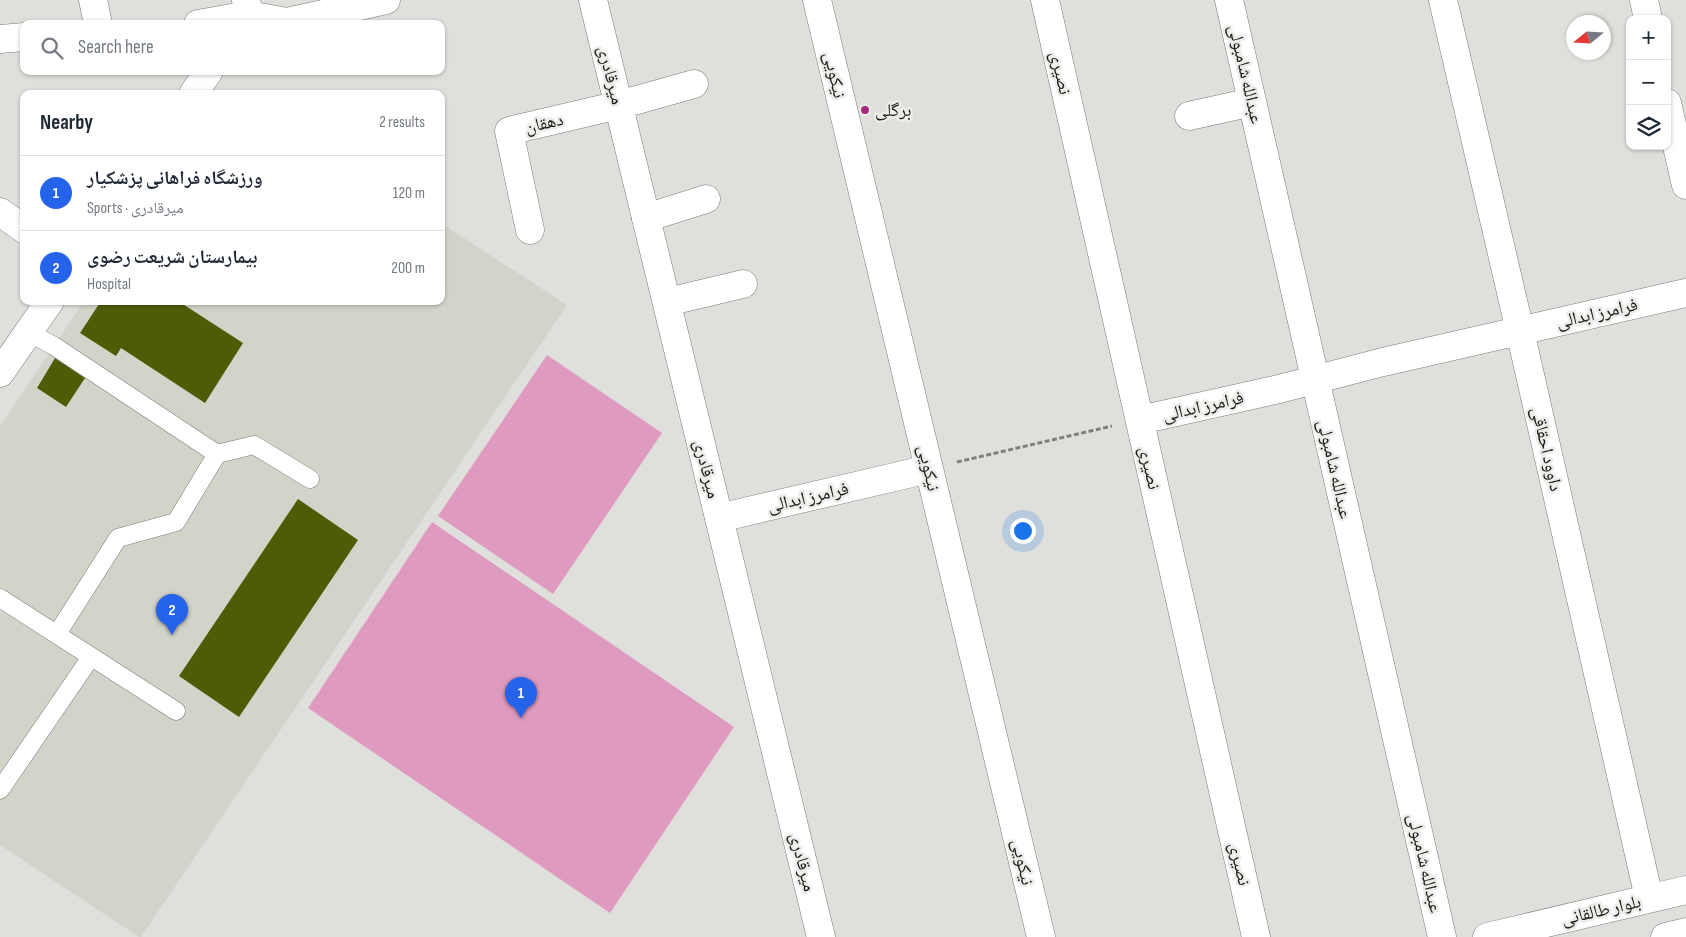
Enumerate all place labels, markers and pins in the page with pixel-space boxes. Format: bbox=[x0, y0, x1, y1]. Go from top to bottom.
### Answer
place label: برگلی bbox=[875, 100, 912, 121]
marker: برگلی bbox=[859, 104, 871, 116]
pin: 2 bbox=[156, 594, 188, 635]
pin: 1 bbox=[505, 677, 537, 718]

